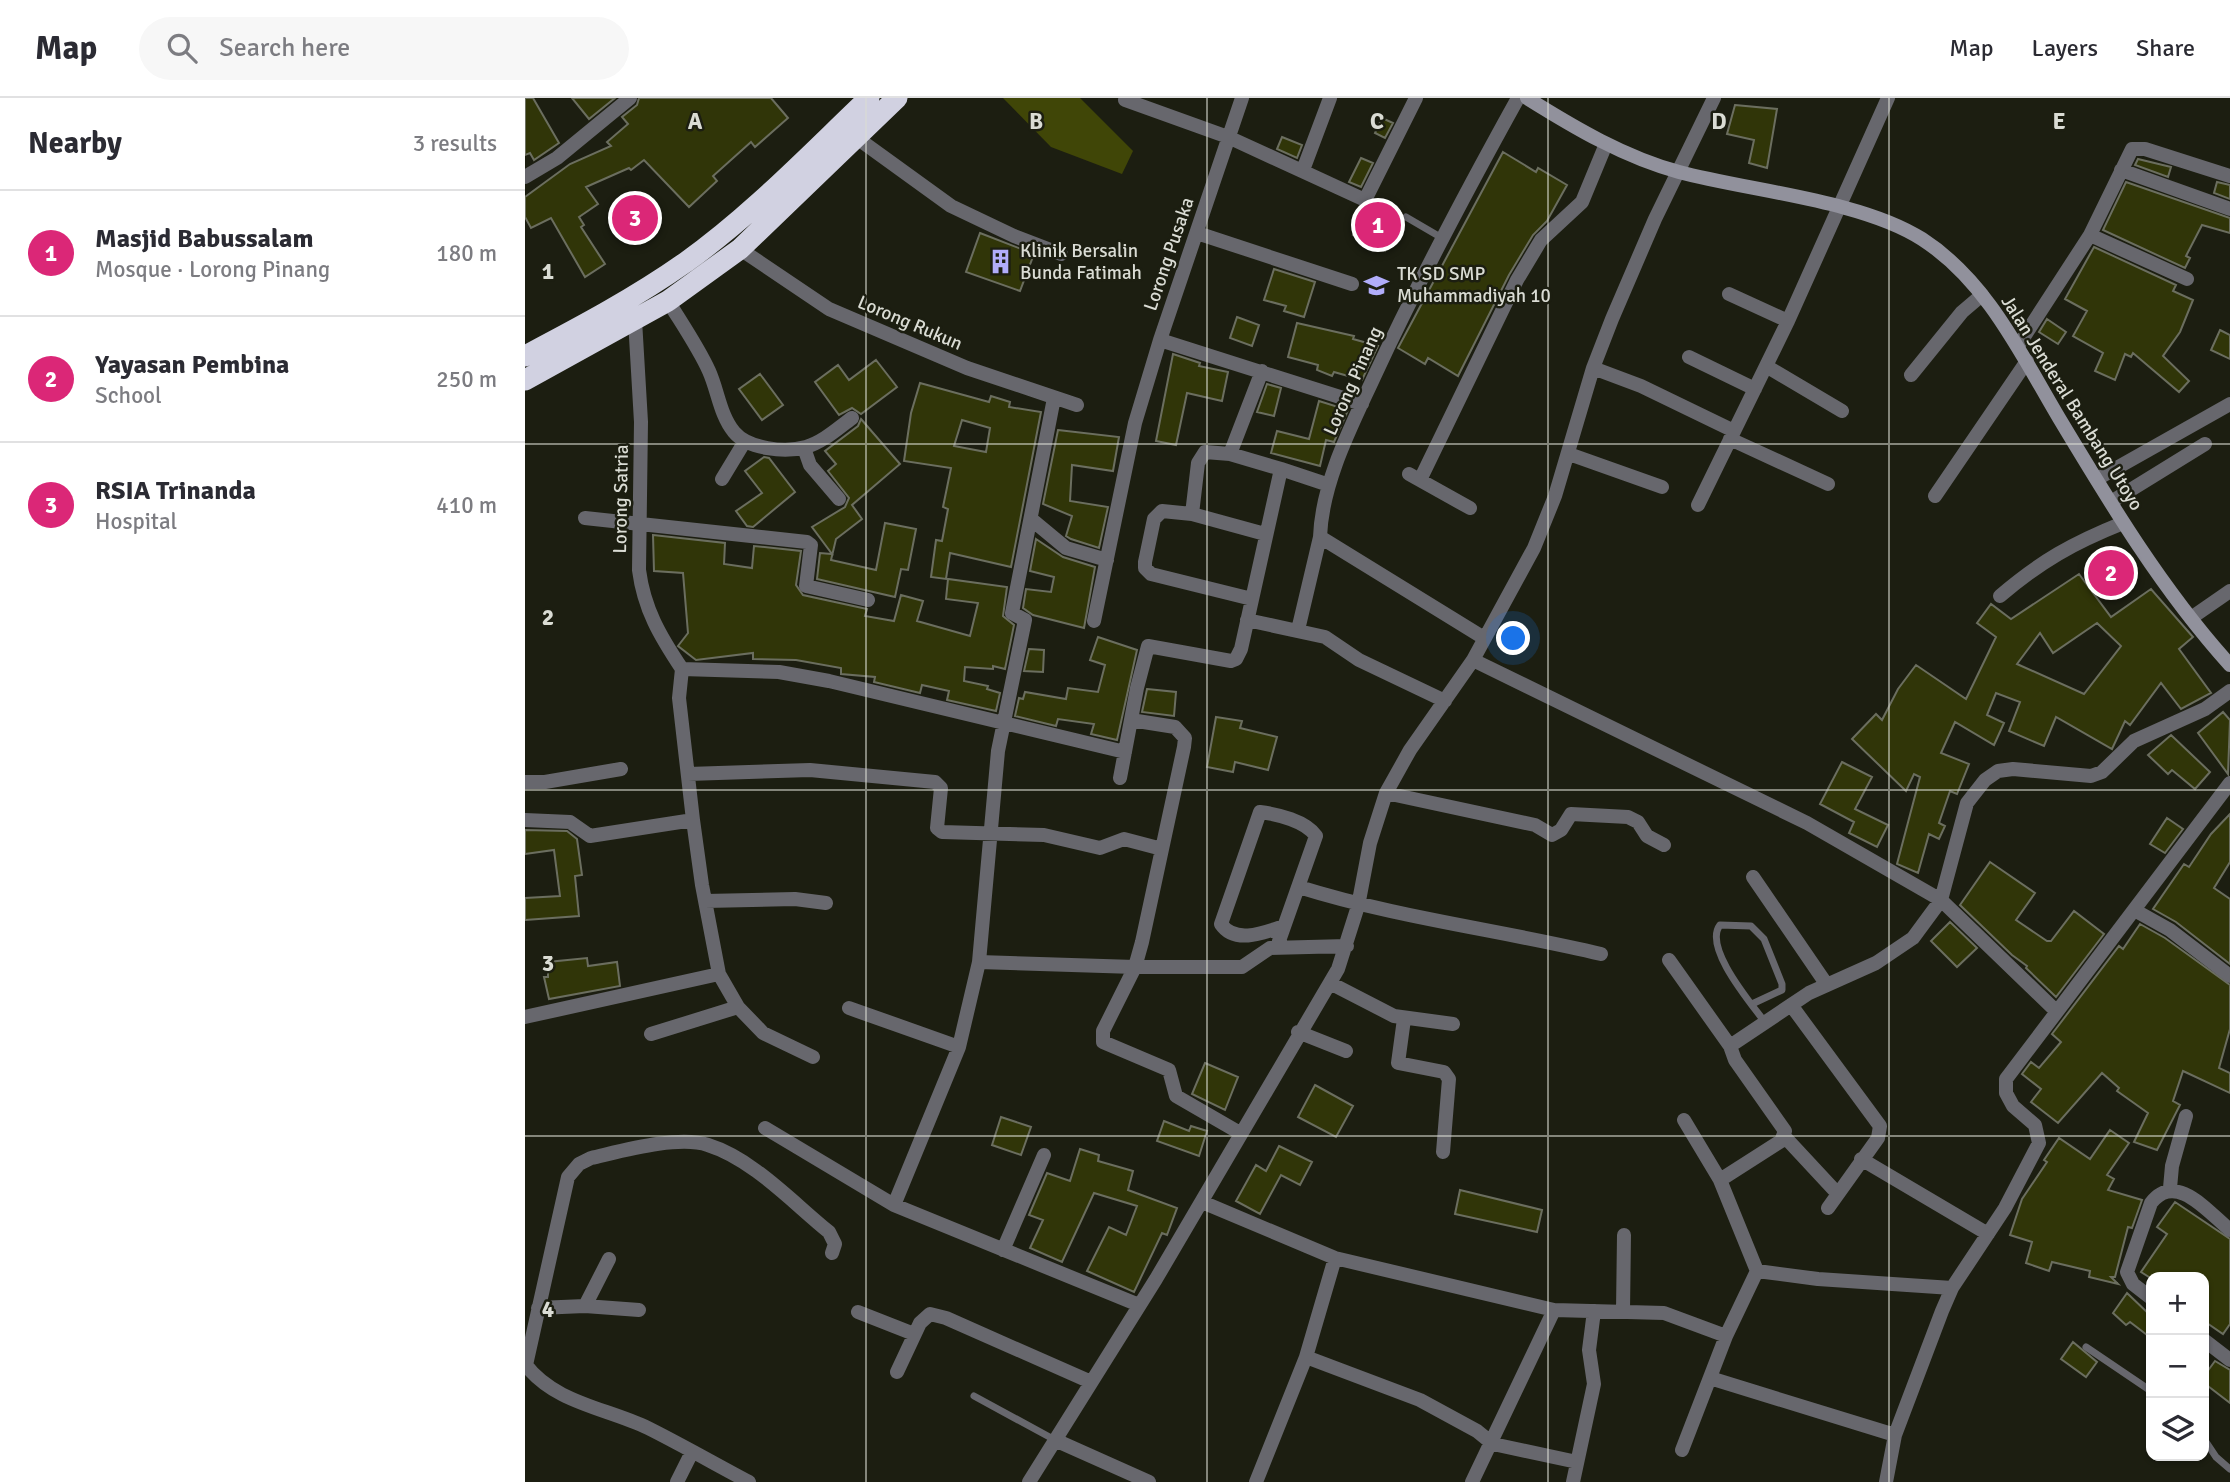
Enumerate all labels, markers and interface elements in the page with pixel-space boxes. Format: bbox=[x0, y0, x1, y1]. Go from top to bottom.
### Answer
search box bbox=[139, 17, 629, 80]
text: Map bbox=[35, 28, 97, 69]
icon: search bbox=[163, 29, 201, 67]
text: Search here bbox=[219, 32, 350, 64]
text: Map bbox=[1949, 33, 1994, 63]
text: Layers bbox=[2032, 33, 2098, 63]
text: Share bbox=[2136, 33, 2195, 63]
text: A bbox=[688, 107, 703, 136]
text: B bbox=[1029, 107, 1043, 136]
text: C bbox=[1370, 107, 1384, 136]
text: D bbox=[1711, 107, 1727, 136]
text: E bbox=[2052, 107, 2066, 136]
text: Nearby bbox=[28, 125, 122, 162]
text: 3 results bbox=[413, 129, 497, 158]
pin: 3 bbox=[612, 192, 658, 244]
street label: Lorong Pusaka bbox=[1138, 194, 1200, 314]
pin: 1 bbox=[1355, 199, 1401, 251]
text: Masjid Babussalam bbox=[95, 223, 313, 255]
text: 1 bbox=[45, 239, 57, 268]
text: 180 m bbox=[436, 239, 497, 268]
place label: Klinik Bersalin Bunda Fatimah bbox=[1020, 239, 1142, 285]
building icon: Klinik Bersalin Bunda Fatimah bbox=[986, 248, 1014, 276]
text: Mosque · Lorong Pinang bbox=[95, 255, 330, 284]
text: 1 bbox=[542, 257, 554, 286]
place label: TK SD SMP Muhammadiyah 10 bbox=[1397, 262, 1551, 308]
school or university icon: TK SD SMP Muhammadiyah 10 bbox=[1363, 271, 1391, 299]
street label: Lorong Rukun bbox=[854, 290, 966, 356]
street label: Jalan Jenderal Bambang Utoyo bbox=[1996, 291, 2148, 515]
street label: Lorong Pinang bbox=[1318, 323, 1388, 439]
text: Yayasan Pembina bbox=[95, 349, 289, 381]
text: 2 bbox=[45, 365, 57, 394]
text: 250 m bbox=[436, 365, 497, 394]
text: School bbox=[95, 381, 162, 410]
street label: Lorong Satria bbox=[608, 444, 634, 554]
text: RSIA Trinanda bbox=[95, 475, 256, 507]
text: 3 bbox=[45, 491, 57, 520]
text: 410 m bbox=[436, 491, 497, 520]
text: Hospital bbox=[95, 507, 177, 536]
pin: 2 bbox=[2088, 547, 2134, 599]
text: 2 bbox=[542, 603, 554, 632]
your location bbox=[1496, 621, 1530, 655]
text: 3 bbox=[542, 949, 554, 978]
map controls bbox=[2146, 1272, 2209, 1461]
button: + bbox=[2146, 1272, 2209, 1335]
text: 4 bbox=[542, 1295, 554, 1324]
button: − bbox=[2146, 1335, 2209, 1398]
button: layers bbox=[2146, 1398, 2209, 1461]

